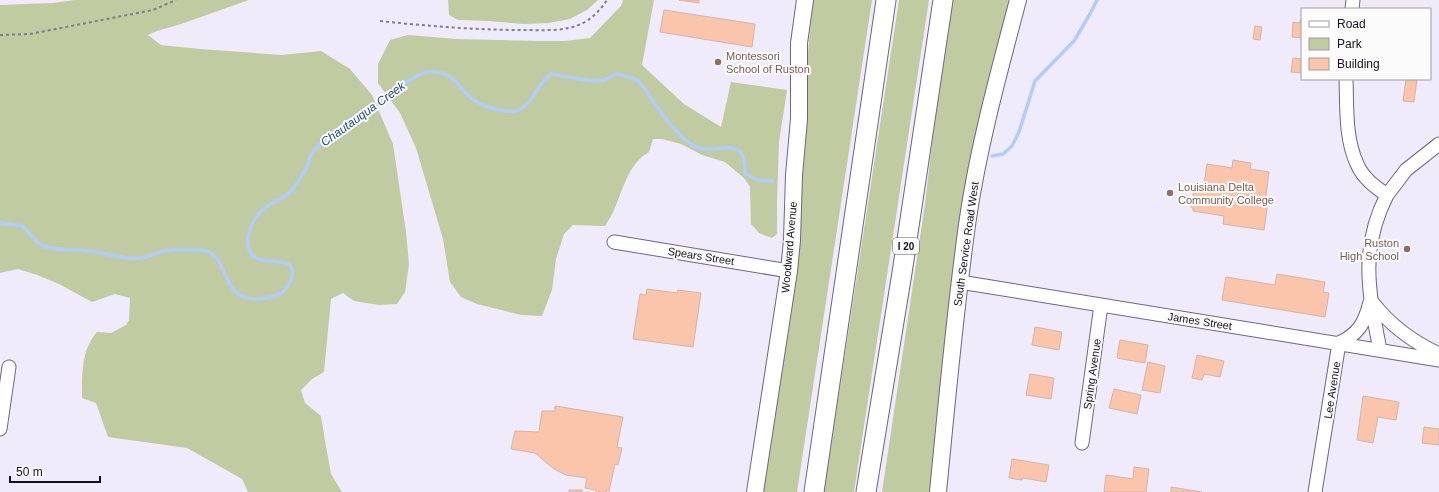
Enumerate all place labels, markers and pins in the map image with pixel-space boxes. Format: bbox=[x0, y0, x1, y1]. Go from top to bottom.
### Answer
place label: Montessori School of Ruston bbox=[726, 50, 810, 75]
marker: Montessori School of Ruston bbox=[713, 57, 723, 67]
place label: Louisiana Delta Community College bbox=[1178, 181, 1274, 206]
marker: Louisiana Delta Community College bbox=[1165, 188, 1175, 198]
place label: Ruston High School bbox=[1340, 237, 1399, 262]
marker: Ruston High School bbox=[1402, 244, 1412, 254]

